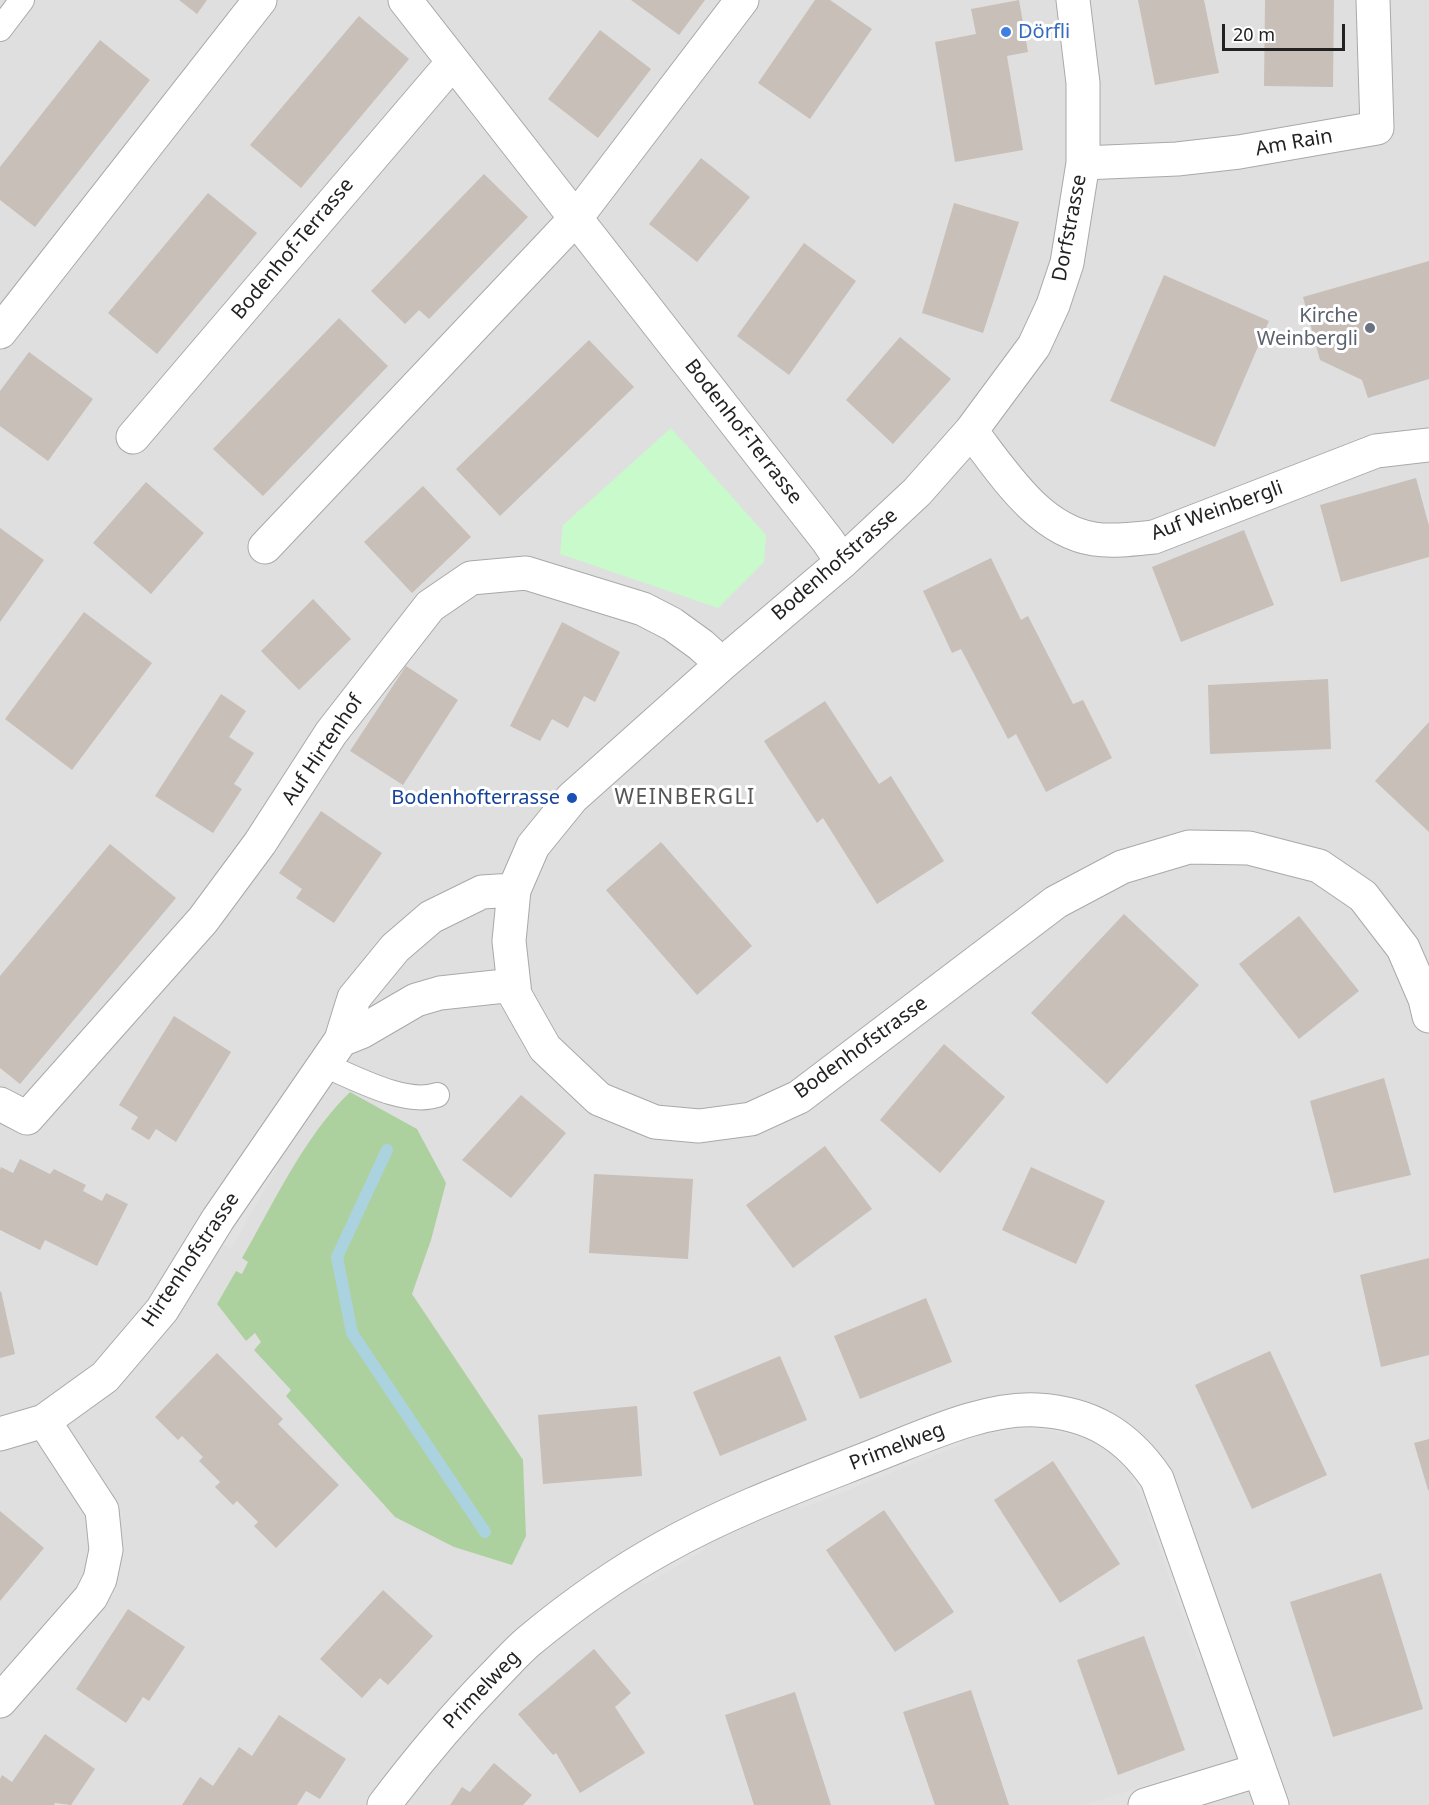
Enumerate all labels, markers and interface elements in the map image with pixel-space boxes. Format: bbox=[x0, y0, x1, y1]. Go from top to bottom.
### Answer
scale bar bbox=[1225, 12, 1348, 50]
place label: Dörfli bbox=[1018, 20, 1070, 44]
text: 20 m bbox=[1233, 22, 1275, 46]
marker: Dörfli bbox=[999, 25, 1013, 39]
street label: Am Rain bbox=[1254, 124, 1334, 162]
street label: Dorfstrasse bbox=[1048, 173, 1092, 283]
street label: Bodenhof-Terrasse bbox=[227, 174, 359, 324]
place label: Kirche Weinbergli bbox=[1257, 304, 1358, 351]
marker: Kirche Weinbergli bbox=[1363, 321, 1377, 335]
street label: Bodenhof-Terrasse bbox=[679, 355, 807, 509]
street label: Auf Weinbergli bbox=[1148, 476, 1286, 546]
street label: Bodenhofstrasse bbox=[767, 504, 903, 626]
street label: Auf Hirtenhof bbox=[277, 690, 369, 810]
district label: WEINBERGLI bbox=[614, 785, 756, 811]
place label: Bodenhofterrasse bbox=[391, 786, 560, 810]
marker: Bodenhofterrasse bbox=[565, 791, 579, 805]
street label: Bodenhofstrasse bbox=[790, 992, 932, 1104]
street label: Hirtenhofstrasse bbox=[137, 1188, 245, 1332]
street label: Primelweg bbox=[846, 1418, 948, 1476]
street label: Primelweg bbox=[439, 1646, 525, 1734]

